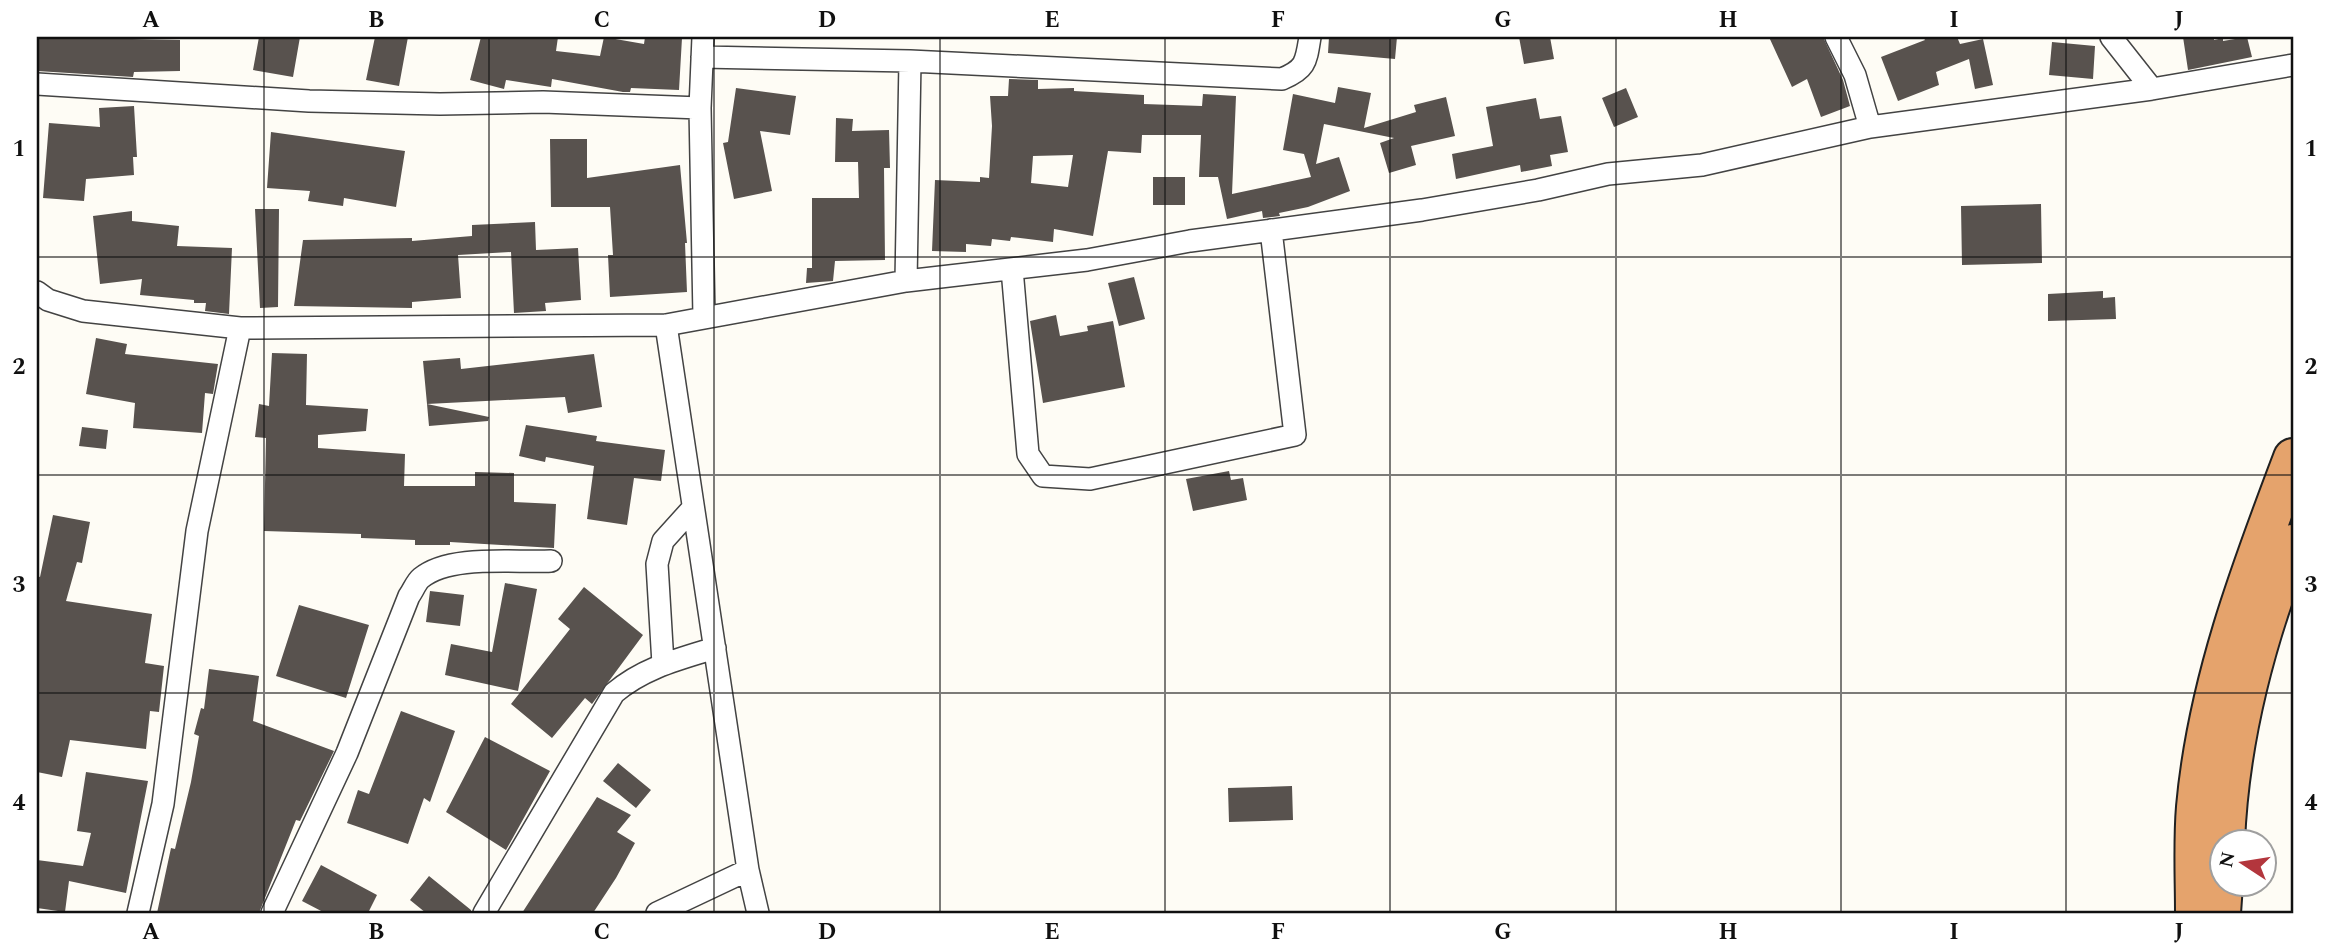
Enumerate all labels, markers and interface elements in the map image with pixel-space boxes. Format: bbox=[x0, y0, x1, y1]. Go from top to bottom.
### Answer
text: A bbox=[142, 3, 160, 38]
text: B bbox=[368, 3, 384, 38]
text: C bbox=[594, 3, 610, 38]
text: D bbox=[818, 3, 836, 38]
text: E bbox=[1044, 3, 1060, 38]
text: F bbox=[1271, 3, 1285, 38]
text: G bbox=[1494, 3, 1512, 38]
text: H bbox=[1718, 3, 1738, 38]
text: I bbox=[1949, 3, 1959, 38]
text: J bbox=[2174, 3, 2184, 38]
text: 1 bbox=[13, 132, 25, 167]
text: 1 bbox=[2305, 132, 2317, 167]
text: 2 bbox=[13, 350, 26, 385]
text: 2 bbox=[2305, 350, 2318, 385]
text: 3 bbox=[13, 568, 26, 603]
text: 3 bbox=[2305, 568, 2318, 603]
text: 4 bbox=[13, 786, 26, 821]
text: 4 bbox=[2305, 786, 2318, 821]
north arrow bbox=[2208, 828, 2278, 898]
text: N bbox=[2212, 849, 2244, 870]
text: A bbox=[142, 915, 160, 950]
text: B bbox=[368, 915, 384, 950]
text: C bbox=[594, 915, 610, 950]
text: D bbox=[818, 915, 836, 950]
text: E bbox=[1044, 915, 1060, 950]
text: F bbox=[1271, 915, 1285, 950]
text: G bbox=[1494, 915, 1512, 950]
text: H bbox=[1718, 915, 1738, 950]
text: I bbox=[1949, 915, 1959, 950]
text: J bbox=[2174, 915, 2184, 950]

